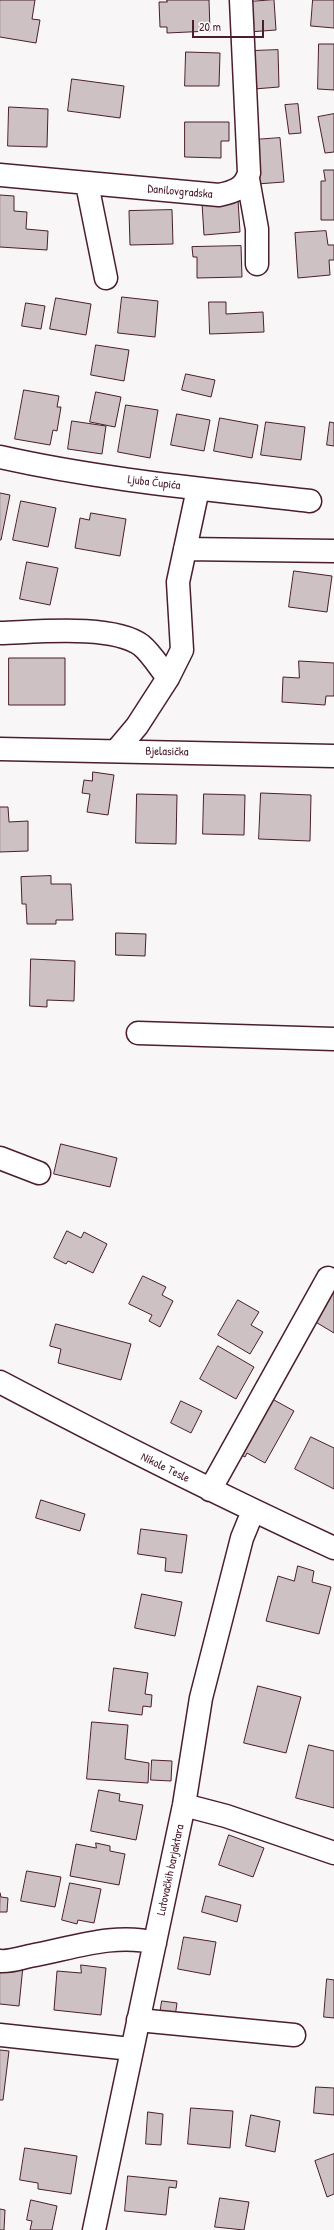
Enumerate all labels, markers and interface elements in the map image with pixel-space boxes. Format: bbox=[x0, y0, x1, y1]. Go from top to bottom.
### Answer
scale bar bbox=[194, 12, 266, 38]
text: 20 m bbox=[199, 18, 221, 35]
street label: Danilovgradska bbox=[147, 182, 213, 202]
street label: Ljuba Čupića bbox=[127, 473, 181, 493]
street label: Bjelasička bbox=[145, 744, 189, 760]
street label: Nikole Tesle bbox=[138, 1450, 192, 1486]
street label: Lutovačkih barjaktara bbox=[154, 1823, 188, 1917]

